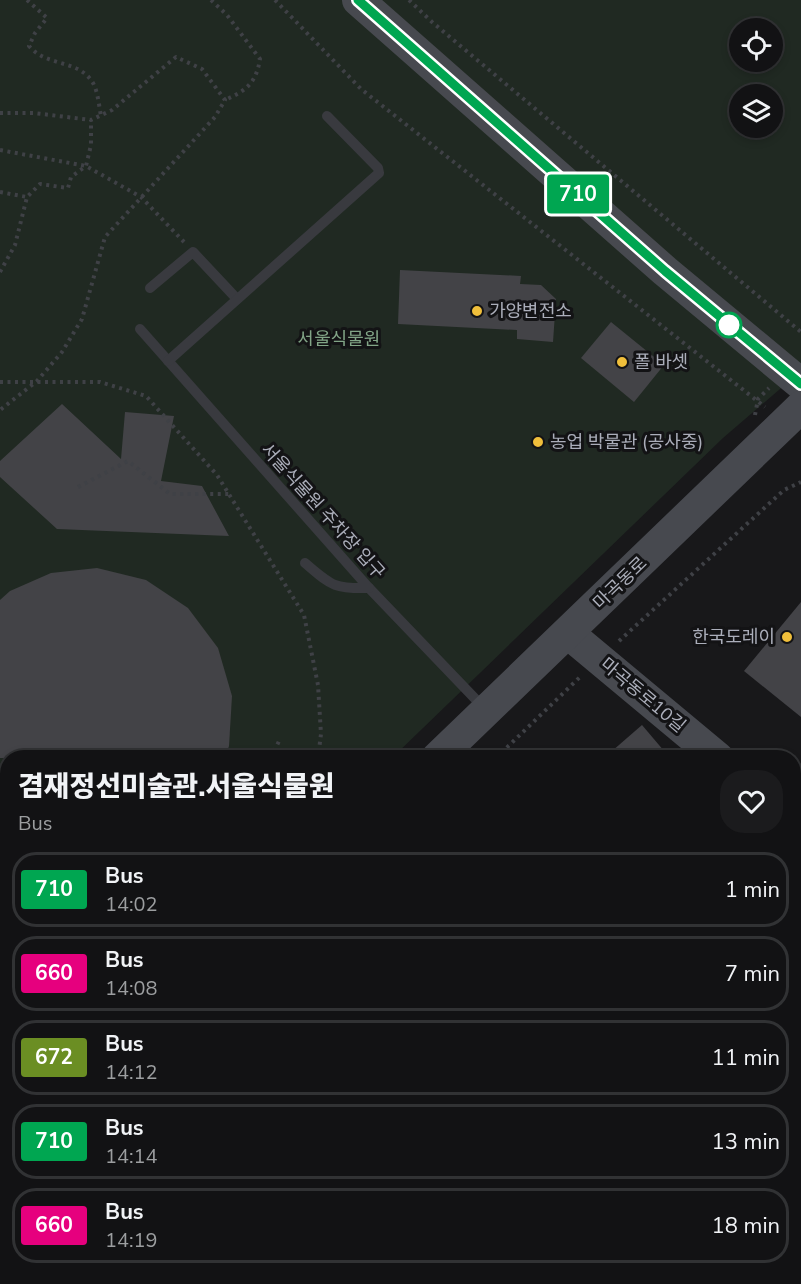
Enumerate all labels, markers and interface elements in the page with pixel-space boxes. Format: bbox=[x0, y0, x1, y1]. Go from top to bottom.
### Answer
map controls bbox=[729, 18, 783, 138]
button: locate bbox=[729, 18, 783, 72]
button: layers bbox=[729, 84, 783, 138]
line badge: 710 bbox=[544, 174, 612, 214]
text: 710 bbox=[559, 180, 597, 208]
place label: 가양변전소 bbox=[489, 299, 572, 323]
marker: 가양변전소 bbox=[470, 304, 484, 318]
unlabelled marker bbox=[716, 312, 742, 338]
park label: 서울식물원 bbox=[298, 327, 380, 351]
place label: 폴 바셋 bbox=[634, 350, 688, 374]
marker: 폴 바셋 bbox=[615, 355, 629, 369]
place label: 농업 박물관 (공사중) bbox=[550, 430, 703, 454]
marker: 농업 박물관 (공사중) bbox=[531, 435, 545, 449]
street label: 서울식물원 주차장 입구 bbox=[256, 438, 390, 584]
street label: 마곡동로 bbox=[588, 551, 652, 615]
place label: 한국도레이 bbox=[692, 625, 775, 649]
marker: 한국도레이 bbox=[780, 630, 794, 644]
street label: 마곡동로10길 bbox=[595, 652, 691, 738]
text: 겸재정선미술관.서울식물원 bbox=[18, 768, 334, 806]
button: heart bbox=[720, 770, 783, 833]
text: Bus bbox=[18, 810, 52, 837]
text: Bus bbox=[105, 861, 144, 891]
text: 710 bbox=[35, 875, 73, 903]
text: 1 min bbox=[725, 875, 780, 905]
text: 14:02 bbox=[105, 891, 158, 918]
text: Bus bbox=[105, 945, 144, 975]
text: 660 bbox=[35, 959, 73, 987]
text: 7 min bbox=[725, 959, 780, 989]
text: 14:08 bbox=[105, 975, 158, 1002]
text: Bus bbox=[105, 1029, 144, 1059]
text: 672 bbox=[35, 1043, 73, 1071]
text: 11 min bbox=[712, 1043, 780, 1073]
text: 14:12 bbox=[105, 1059, 158, 1086]
text: Bus bbox=[105, 1113, 144, 1143]
text: 710 bbox=[35, 1127, 73, 1155]
text: 13 min bbox=[712, 1127, 780, 1157]
text: 14:14 bbox=[105, 1143, 158, 1170]
text: Bus bbox=[105, 1197, 144, 1227]
text: 660 bbox=[35, 1211, 73, 1239]
text: 18 min bbox=[712, 1211, 780, 1241]
text: 14:19 bbox=[105, 1227, 158, 1254]

